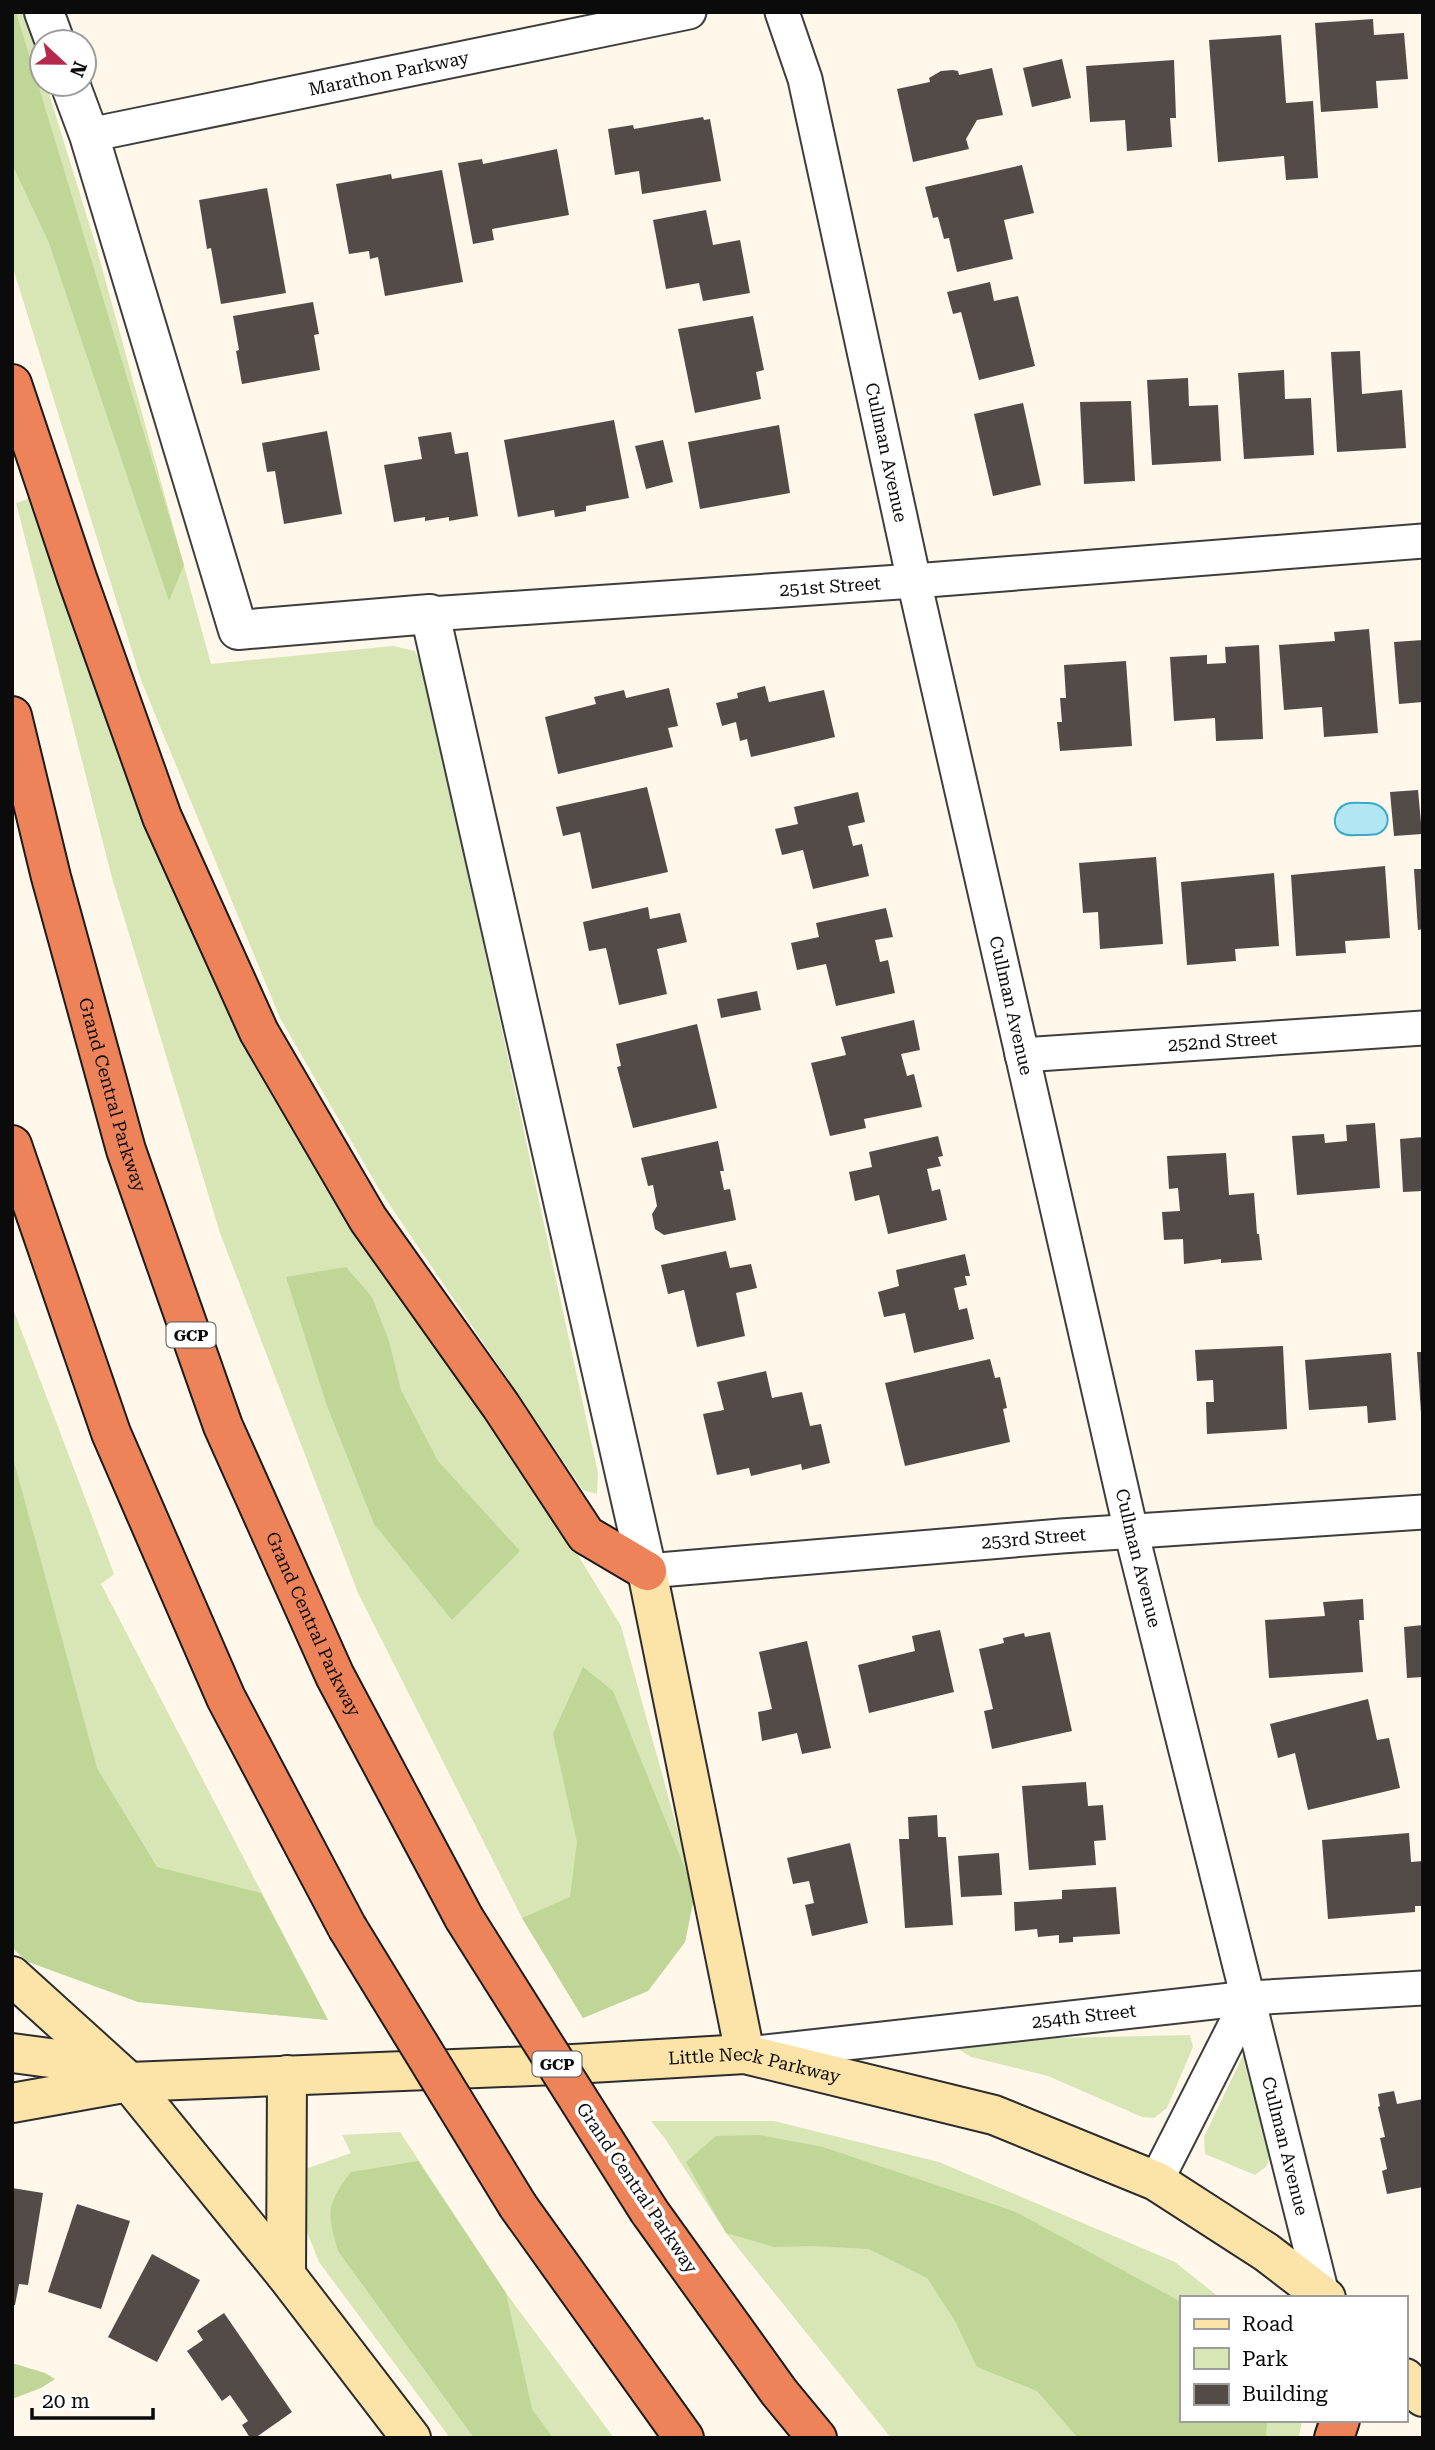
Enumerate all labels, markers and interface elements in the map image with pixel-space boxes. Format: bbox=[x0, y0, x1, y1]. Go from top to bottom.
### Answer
north arrow bbox=[28, 28, 98, 98]
street label: Marathon Parkway bbox=[307, 46, 471, 100]
text: N bbox=[65, 58, 92, 81]
street label: Cullman Avenue bbox=[861, 381, 912, 524]
street label: 251st Street bbox=[779, 572, 882, 600]
street label: Cullman Avenue bbox=[985, 934, 1038, 1077]
street label: Grand Central Parkway bbox=[75, 995, 151, 1195]
street label: 252nd Street bbox=[1167, 1027, 1278, 1055]
road number: GCP bbox=[166, 1322, 216, 1348]
street label: Cullman Avenue bbox=[1112, 1486, 1166, 1630]
street label: 253rd Street bbox=[980, 1523, 1087, 1553]
street label: Grand Central Parkway bbox=[262, 1528, 366, 1720]
street label: 254th Street bbox=[1031, 2000, 1137, 2032]
street label: Little Neck Parkway bbox=[668, 2043, 843, 2087]
road number: GCP bbox=[532, 2052, 582, 2076]
street label: Cullman Avenue bbox=[1258, 2074, 1313, 2218]
street label: Grand Central Parkway bbox=[572, 2098, 703, 2277]
legend bbox=[1180, 2296, 1407, 2422]
text: Road bbox=[1242, 2312, 1294, 2336]
text: Park bbox=[1242, 2347, 1288, 2371]
scale bar bbox=[32, 2376, 152, 2420]
text: Building bbox=[1242, 2382, 1328, 2406]
text: 20 m bbox=[42, 2389, 90, 2413]

